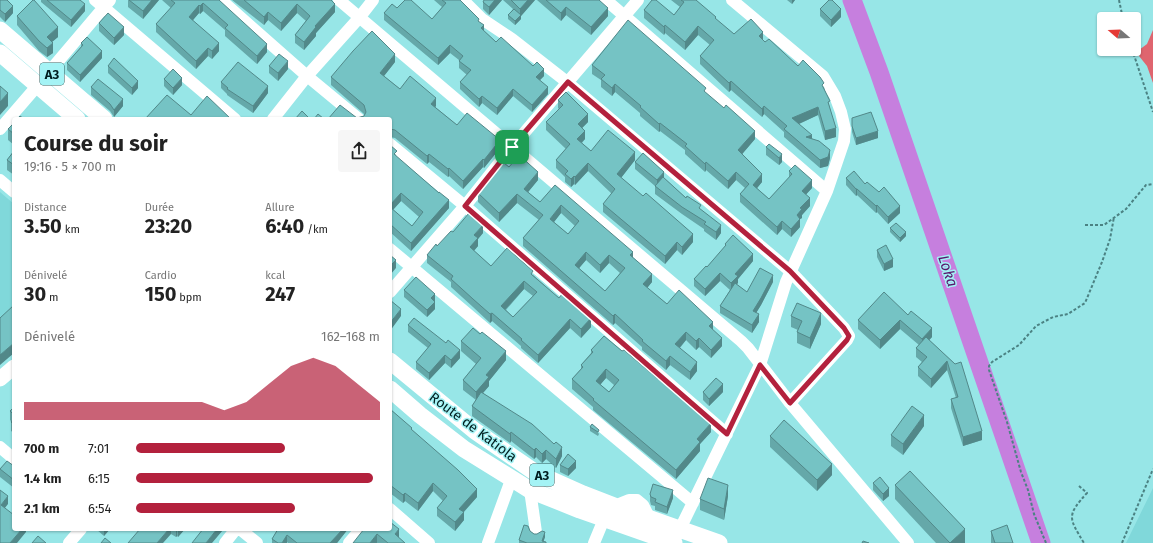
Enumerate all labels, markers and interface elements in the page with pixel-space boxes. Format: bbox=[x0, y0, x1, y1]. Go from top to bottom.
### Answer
north arrow bbox=[1097, 12, 1141, 56]
map controls bbox=[1097, 12, 1141, 56]
road number: A3 bbox=[40, 63, 64, 85]
text: Course du soir bbox=[24, 130, 168, 157]
button: share bbox=[338, 130, 380, 172]
pin bbox=[495, 130, 529, 164]
icon: arrive bbox=[501, 136, 523, 158]
text: 19:16 · 5 × 700 m bbox=[24, 159, 116, 174]
text: Distance bbox=[24, 201, 67, 214]
text: Durée bbox=[145, 201, 174, 214]
text: Allure bbox=[265, 201, 294, 214]
text: 3.50 bbox=[24, 214, 62, 238]
text: 23:20 bbox=[145, 214, 192, 238]
text: 6:40 bbox=[265, 214, 304, 238]
text: km bbox=[62, 223, 80, 236]
text: /km bbox=[304, 223, 328, 236]
water label: Loka bbox=[934, 253, 962, 289]
text: Dénivelé bbox=[24, 269, 67, 282]
text: Cardio bbox=[145, 269, 177, 282]
text: kcal bbox=[265, 269, 285, 282]
text: 30 bbox=[24, 282, 46, 306]
text: 150 bbox=[145, 282, 176, 306]
text: 247 bbox=[265, 282, 295, 306]
text: m bbox=[46, 291, 58, 304]
text: bpm bbox=[176, 291, 202, 304]
text: Dénivelé bbox=[24, 329, 75, 344]
text: 162–168 m bbox=[321, 329, 380, 344]
street label: Route de Katiola bbox=[426, 389, 520, 465]
text: 700 m bbox=[24, 441, 59, 456]
text: 7:01 bbox=[88, 441, 109, 456]
road number: A3 bbox=[530, 464, 554, 486]
text: 1.4 km bbox=[24, 471, 61, 486]
text: 6:15 bbox=[88, 471, 110, 486]
text: 2.1 km bbox=[24, 501, 60, 516]
text: 6:54 bbox=[88, 501, 112, 516]

